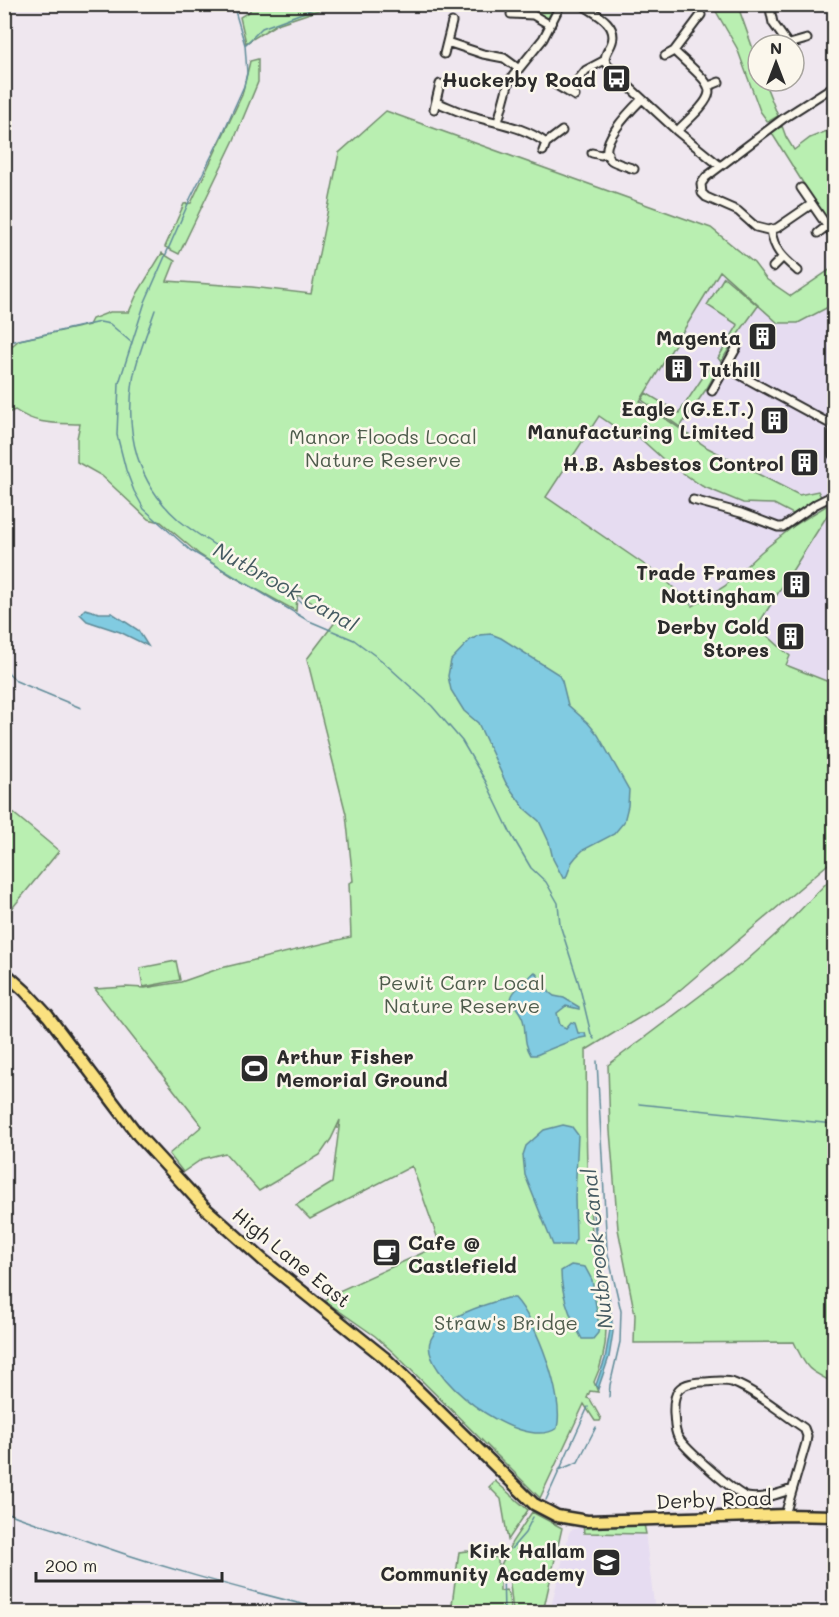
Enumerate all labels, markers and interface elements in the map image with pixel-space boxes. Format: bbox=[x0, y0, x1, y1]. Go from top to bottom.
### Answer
north arrow bbox=[746, 33, 806, 93]
text: N bbox=[770, 37, 782, 58]
bus stop icon: Huckerby Road bbox=[601, 63, 633, 95]
place label: Huckerby Road bbox=[442, 66, 596, 92]
building icon: Magenta bbox=[746, 321, 778, 353]
place label: Magenta bbox=[656, 324, 741, 350]
building icon: Tuthill bbox=[662, 353, 694, 385]
place label: Tuthill bbox=[699, 356, 760, 382]
place label: Eagle (G.E.T.) Manufacturing Limited bbox=[527, 395, 754, 444]
building icon: Eagle (G.E.T.) Manufacturing Limited bbox=[759, 404, 791, 436]
park label: Manor Floods Local Nature Reserve bbox=[289, 423, 477, 472]
building icon: H.B. Asbestos Control bbox=[789, 447, 821, 479]
place label: H.B. Asbestos Control bbox=[563, 450, 784, 476]
water label: Nutbrook Canal bbox=[209, 535, 364, 637]
place label: Trade Frames Nottingham bbox=[636, 559, 776, 608]
building icon: Trade Frames Nottingham bbox=[781, 568, 813, 600]
place label: Derby Cold Stores bbox=[657, 613, 769, 662]
building icon: Derby Cold Stores bbox=[774, 621, 806, 653]
park label: Pewit Carr Local Nature Reserve bbox=[379, 969, 545, 1018]
place label: Arthur Fisher Memorial Ground bbox=[276, 1043, 448, 1092]
sports icon: Arthur Fisher Memorial Ground bbox=[239, 1052, 271, 1084]
water label: Nutbrook Canal bbox=[574, 1167, 618, 1330]
street label: High Lane East bbox=[227, 1201, 357, 1313]
place label: Cafe @ Castlefield bbox=[408, 1229, 517, 1278]
cafe icon: Cafe @ Castlefield bbox=[371, 1237, 403, 1269]
park label: Straw's Bridge bbox=[434, 1309, 578, 1335]
street label: Derby Road bbox=[656, 1484, 772, 1514]
place label: Kirk Hallam Community Academy bbox=[380, 1537, 585, 1586]
scale bar bbox=[36, 1545, 222, 1583]
school or university icon: Kirk Hallam Community Academy bbox=[590, 1546, 622, 1578]
text: 200 m bbox=[45, 1553, 97, 1577]

